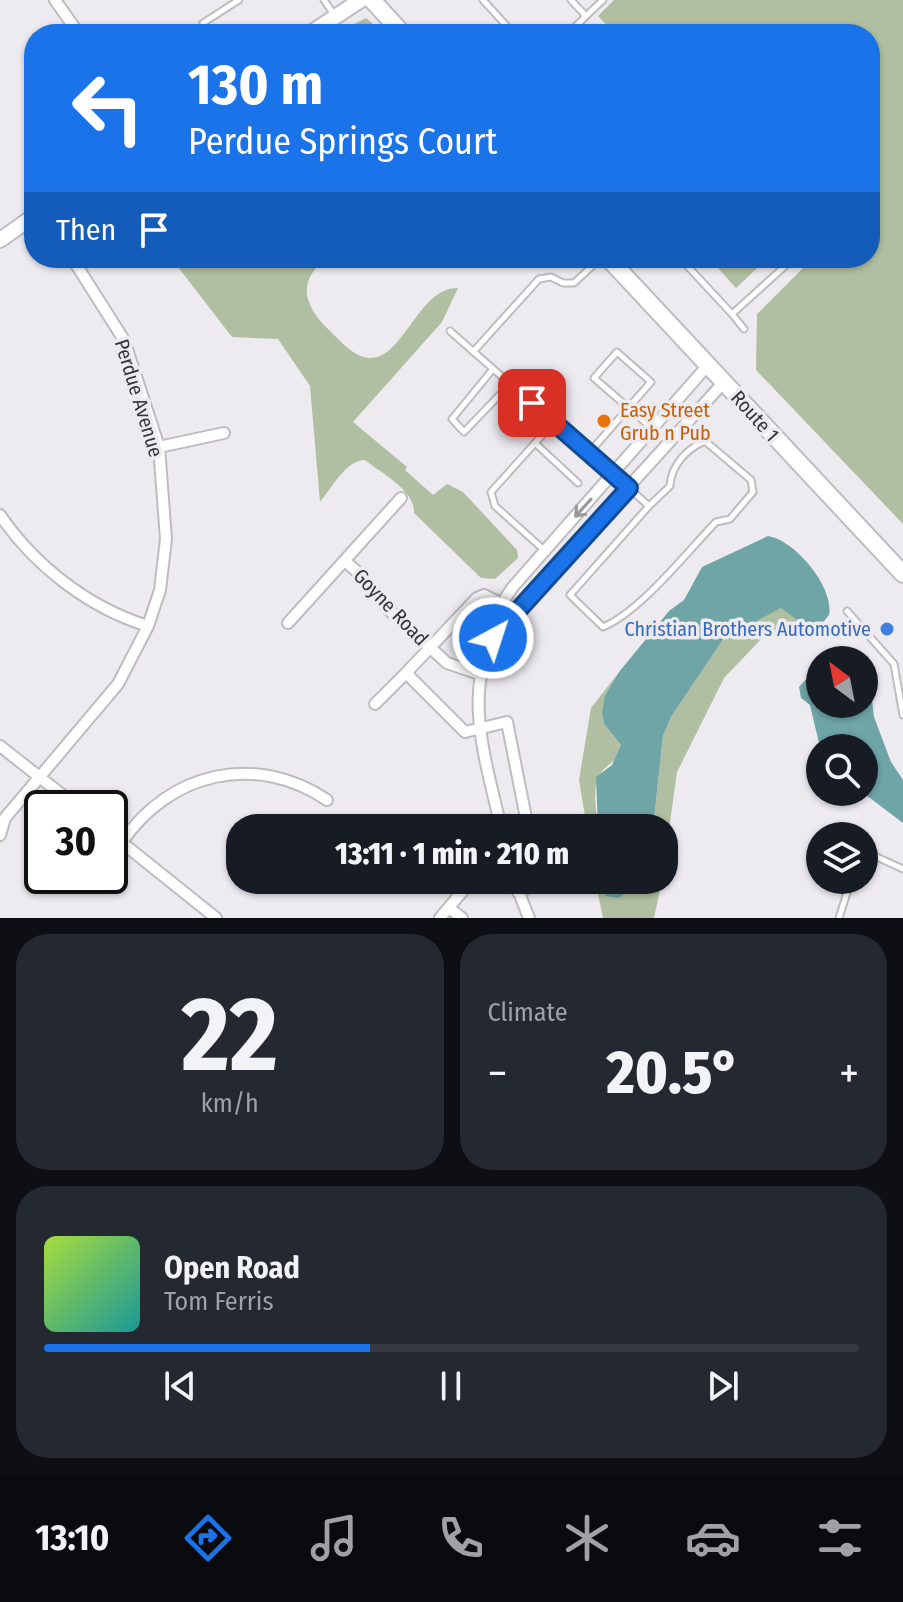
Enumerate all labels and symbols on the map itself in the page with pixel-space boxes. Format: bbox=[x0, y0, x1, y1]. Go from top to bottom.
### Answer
street label: Perdue Avenue bbox=[110, 336, 168, 460]
pin bbox=[498, 369, 566, 437]
street label: Route 1 bbox=[726, 386, 784, 446]
place label: Easy Street Grub n Pub bbox=[620, 398, 711, 445]
marker: Easy Street Grub n Pub bbox=[595, 412, 613, 430]
one-way arrow bbox=[574, 497, 592, 517]
street label: Goyne Road bbox=[349, 564, 433, 650]
position arrow bbox=[451, 596, 535, 680]
place label: Christian Brothers Automotive bbox=[625, 617, 871, 641]
marker: Christian Brothers Automotive bbox=[878, 620, 896, 638]
north arrow bbox=[806, 646, 878, 718]
speed limit sign: 30 bbox=[24, 790, 128, 894]

